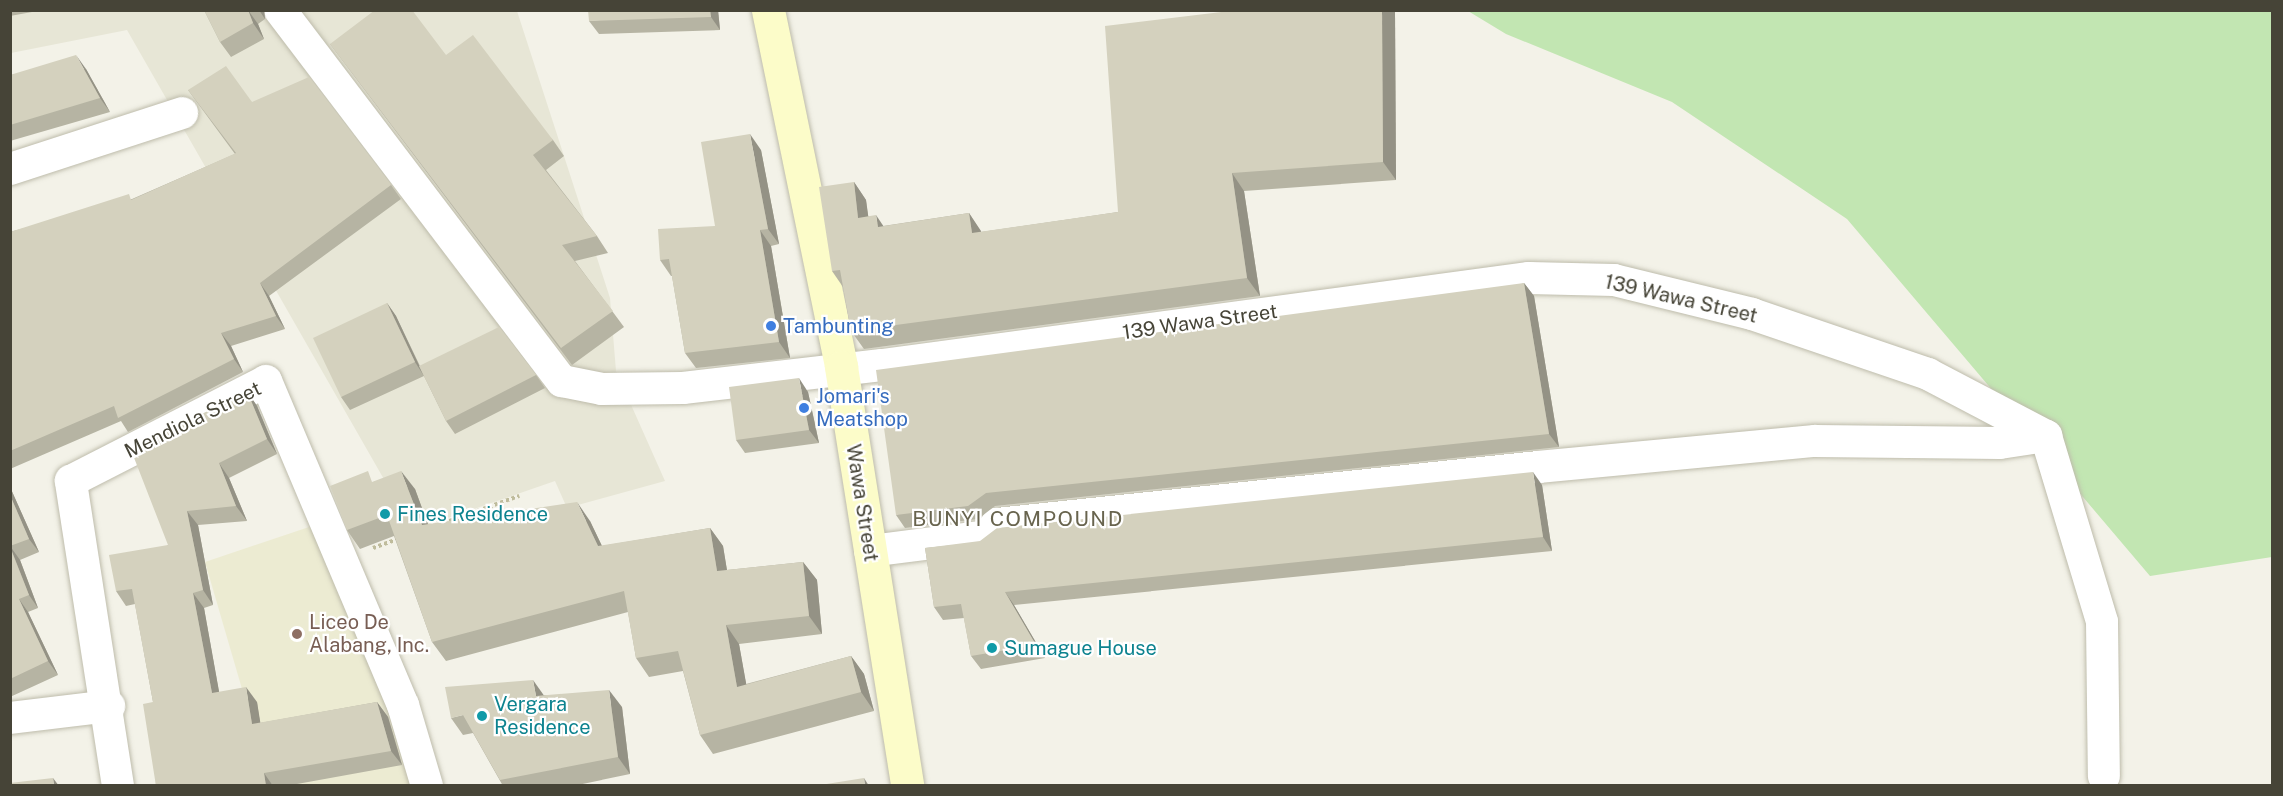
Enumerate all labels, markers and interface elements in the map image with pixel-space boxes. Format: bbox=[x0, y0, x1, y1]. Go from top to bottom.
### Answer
street label: 139 Wawa Street bbox=[1602, 270, 1760, 328]
street label: 139 Wawa Street bbox=[1121, 299, 1279, 345]
place label: Tambunting bbox=[783, 314, 894, 338]
marker: Tambunting bbox=[764, 319, 778, 333]
street label: Mendiola Street bbox=[121, 377, 265, 463]
place label: Jomari's Meatshop bbox=[816, 384, 908, 431]
marker: Jomari's Meatshop bbox=[797, 401, 811, 415]
street label: Wawa Street bbox=[841, 443, 883, 563]
place label: Fines Residence bbox=[397, 502, 548, 526]
district label: BUNYI COMPOUND bbox=[912, 506, 1124, 532]
marker: Fines Residence bbox=[378, 507, 392, 521]
place label: Liceo De Alabang, Inc. bbox=[309, 610, 429, 657]
marker: Liceo De Alabang, Inc. bbox=[290, 627, 304, 641]
place label: Sumague House bbox=[1004, 636, 1157, 660]
marker: Sumague House bbox=[985, 641, 999, 655]
place label: Vergara Residence bbox=[494, 692, 590, 739]
marker: Vergara Residence bbox=[475, 709, 489, 723]

